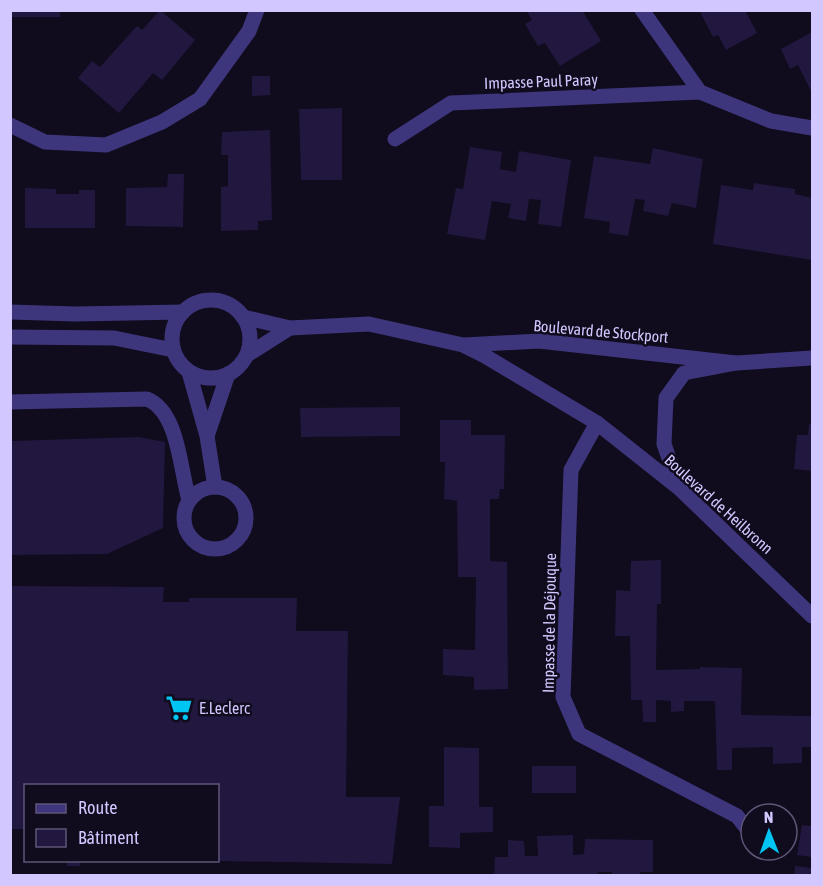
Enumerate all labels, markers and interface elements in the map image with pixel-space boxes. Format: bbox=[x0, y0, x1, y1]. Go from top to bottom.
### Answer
street label: Impasse Paul Paray bbox=[484, 70, 599, 93]
street label: Boulevard de Stockport bbox=[533, 316, 670, 347]
street label: Boulevard de Heilbronn bbox=[661, 451, 777, 557]
street label: Impasse de la Déjouque bbox=[539, 553, 560, 693]
supermarket icon: E.Leclerc bbox=[164, 693, 194, 723]
place label: E.Leclerc bbox=[199, 699, 250, 717]
legend bbox=[24, 784, 219, 862]
text: Route bbox=[78, 797, 117, 818]
north arrow bbox=[739, 802, 799, 862]
text: N bbox=[764, 808, 774, 826]
text: Bâtiment bbox=[78, 827, 139, 848]

